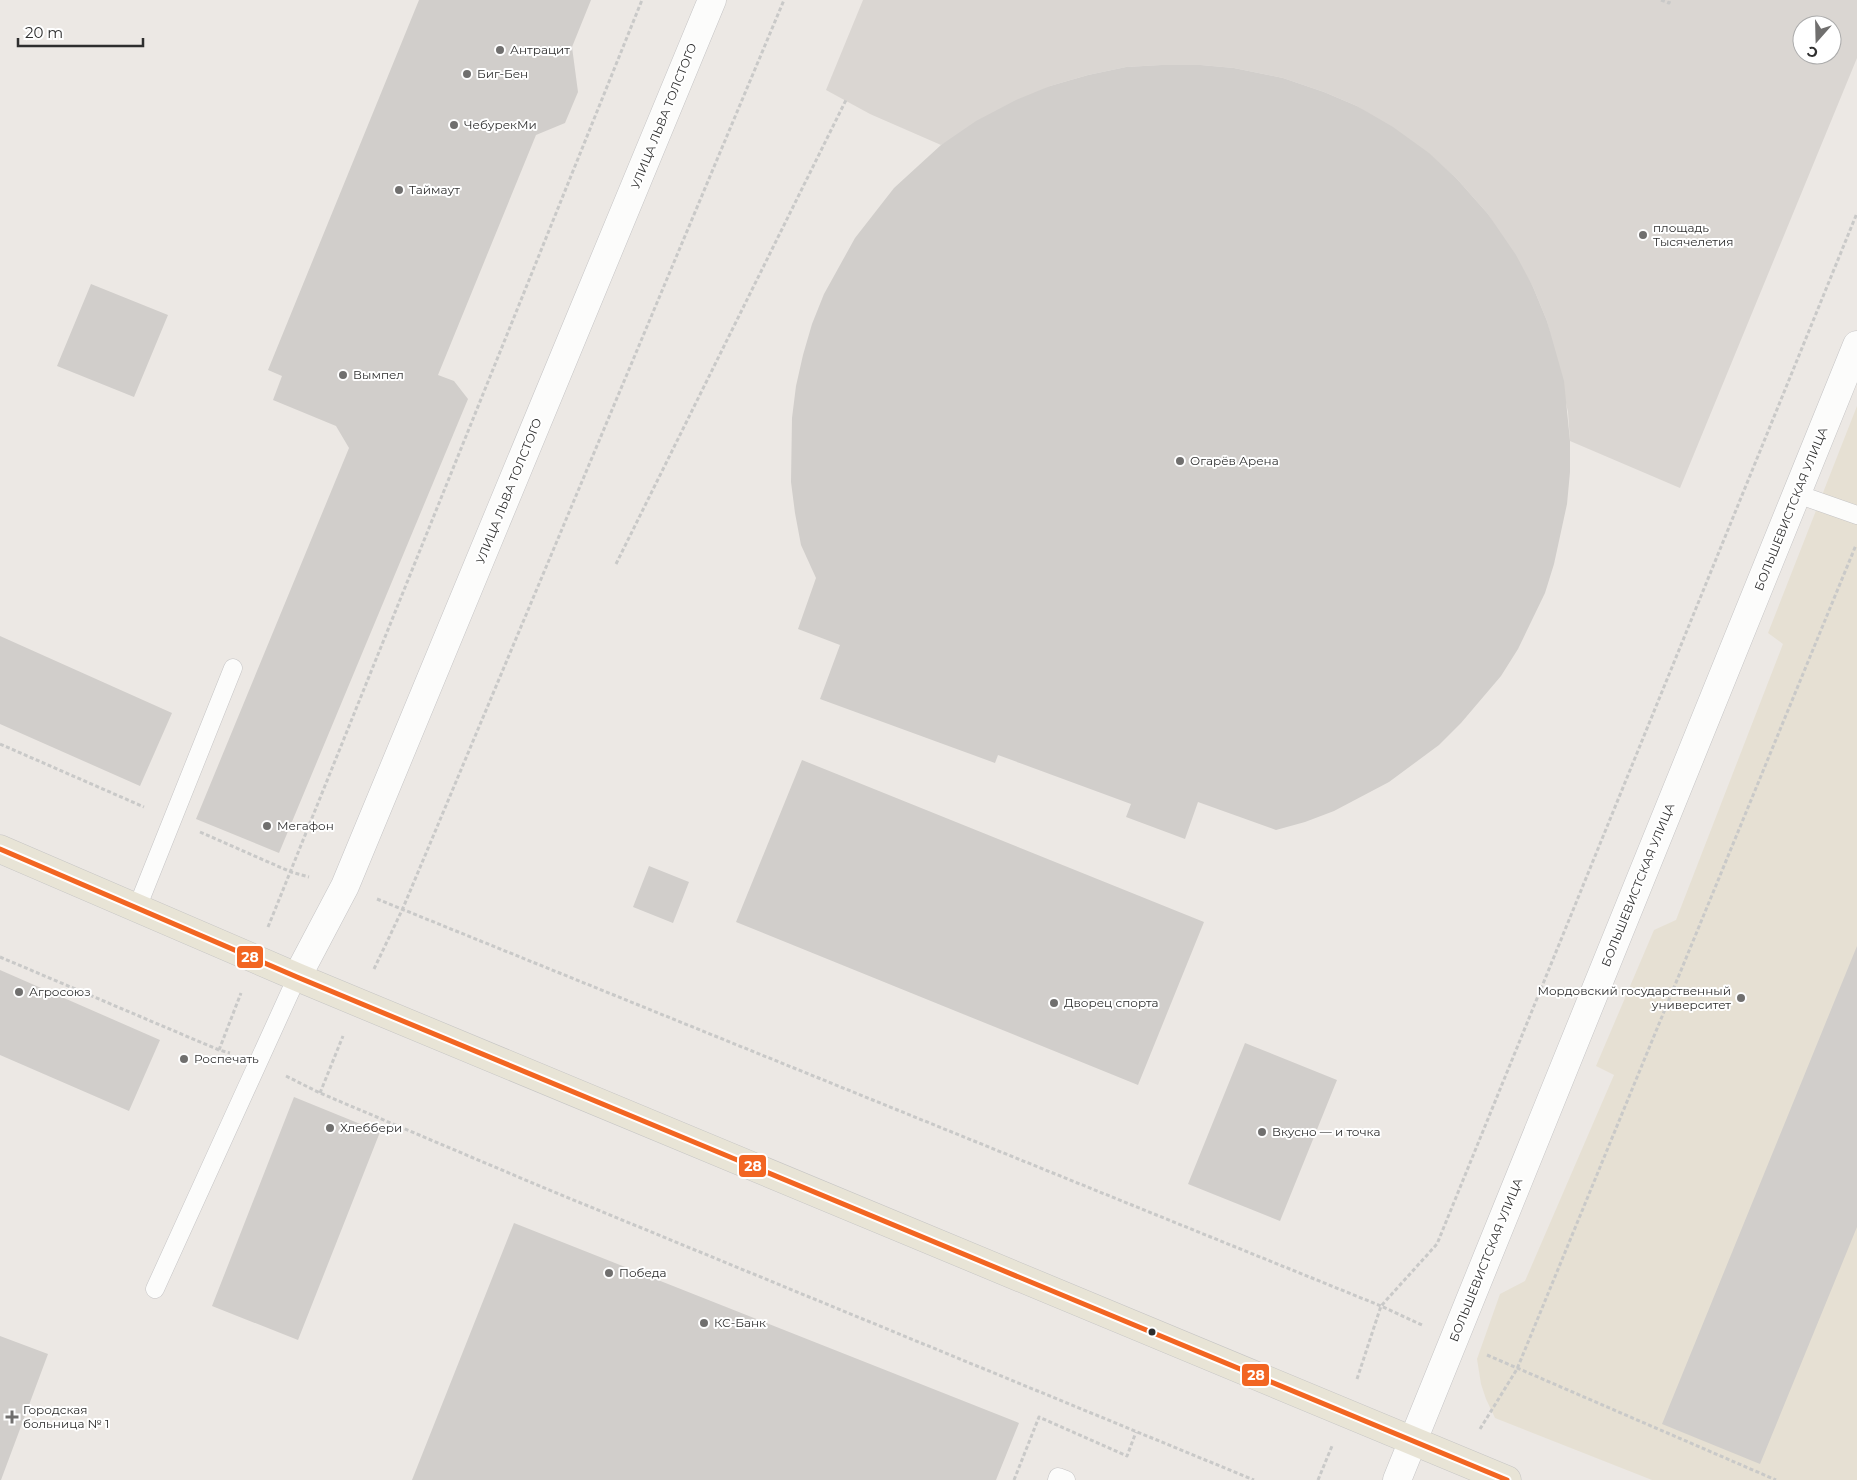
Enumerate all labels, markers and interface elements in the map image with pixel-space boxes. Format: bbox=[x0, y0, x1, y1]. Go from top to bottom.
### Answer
scale bar bbox=[18, 15, 142, 47]
north arrow bbox=[1792, 15, 1842, 65]
text: 20 m bbox=[25, 23, 63, 42]
street label: УЛИЦА ЛЬВА ТОЛСТОГО bbox=[627, 41, 700, 191]
place label: Антрацит bbox=[510, 42, 570, 57]
text: С bbox=[1805, 42, 1820, 62]
marker: Антрацит bbox=[494, 44, 506, 56]
place label: Биг-Бен bbox=[477, 66, 528, 81]
marker: Биг-Бен bbox=[461, 68, 473, 80]
place label: ЧебурекМи bbox=[464, 117, 537, 132]
marker: ЧебурекМи bbox=[448, 119, 460, 131]
place label: Таймаут bbox=[409, 182, 460, 197]
marker: Таймаут bbox=[393, 184, 405, 196]
place label: площадь Тысячелетия bbox=[1653, 220, 1734, 249]
marker: площадь Тысячелетия bbox=[1637, 229, 1649, 241]
place label: Вымпел bbox=[353, 367, 404, 382]
marker: Вымпел bbox=[337, 369, 349, 381]
street label: УЛИЦА ЛЬВА ТОЛСТОГО bbox=[472, 416, 545, 566]
street label: БОЛЬШЕВИСТСКАЯ УЛИЦА bbox=[1751, 425, 1830, 593]
place label: Огарёв Арена bbox=[1190, 453, 1279, 468]
marker: Огарёв Арена bbox=[1174, 455, 1186, 467]
street label: БОЛЬШЕВИСТСКАЯ УЛИЦА bbox=[1598, 801, 1677, 969]
place label: Мегафон bbox=[277, 818, 334, 833]
marker: Мегафон bbox=[261, 820, 273, 832]
line badge: 28 bbox=[236, 945, 264, 969]
text: 28 bbox=[241, 948, 259, 966]
place label: Мордовский государственный университет bbox=[1537, 983, 1731, 1012]
place label: Агросоюз bbox=[29, 984, 91, 999]
marker: Агросоюз bbox=[13, 986, 25, 998]
marker: Мордовский государственный университет bbox=[1735, 992, 1747, 1004]
place label: Дворец cпорта bbox=[1064, 995, 1159, 1010]
marker: Дворец cпорта bbox=[1048, 997, 1060, 1009]
place label: Роспечать bbox=[194, 1051, 259, 1066]
marker: Роспечать bbox=[178, 1053, 190, 1065]
place label: Хлеббери bbox=[340, 1120, 402, 1135]
marker: Хлеббери bbox=[324, 1122, 336, 1134]
place label: Вкусно — и точка bbox=[1272, 1124, 1380, 1139]
marker: Вкусно — и точка bbox=[1256, 1126, 1268, 1138]
line badge: 28 bbox=[738, 1154, 767, 1178]
text: 28 bbox=[744, 1157, 762, 1175]
street label: БОЛЬШЕВИСТСКАЯ УЛИЦА bbox=[1446, 1176, 1525, 1344]
place label: Победа bbox=[619, 1265, 667, 1280]
marker: Победа bbox=[603, 1267, 615, 1279]
place label: КС-Банк bbox=[714, 1315, 766, 1330]
marker: КС-Банк bbox=[698, 1317, 710, 1329]
unlabelled marker bbox=[1147, 1327, 1157, 1337]
line badge: 28 bbox=[1241, 1363, 1270, 1387]
text: 28 bbox=[1247, 1366, 1265, 1384]
place label: Городская больница № 1 bbox=[23, 1402, 109, 1431]
marker: Городская больница № 1 bbox=[5, 1410, 19, 1424]

